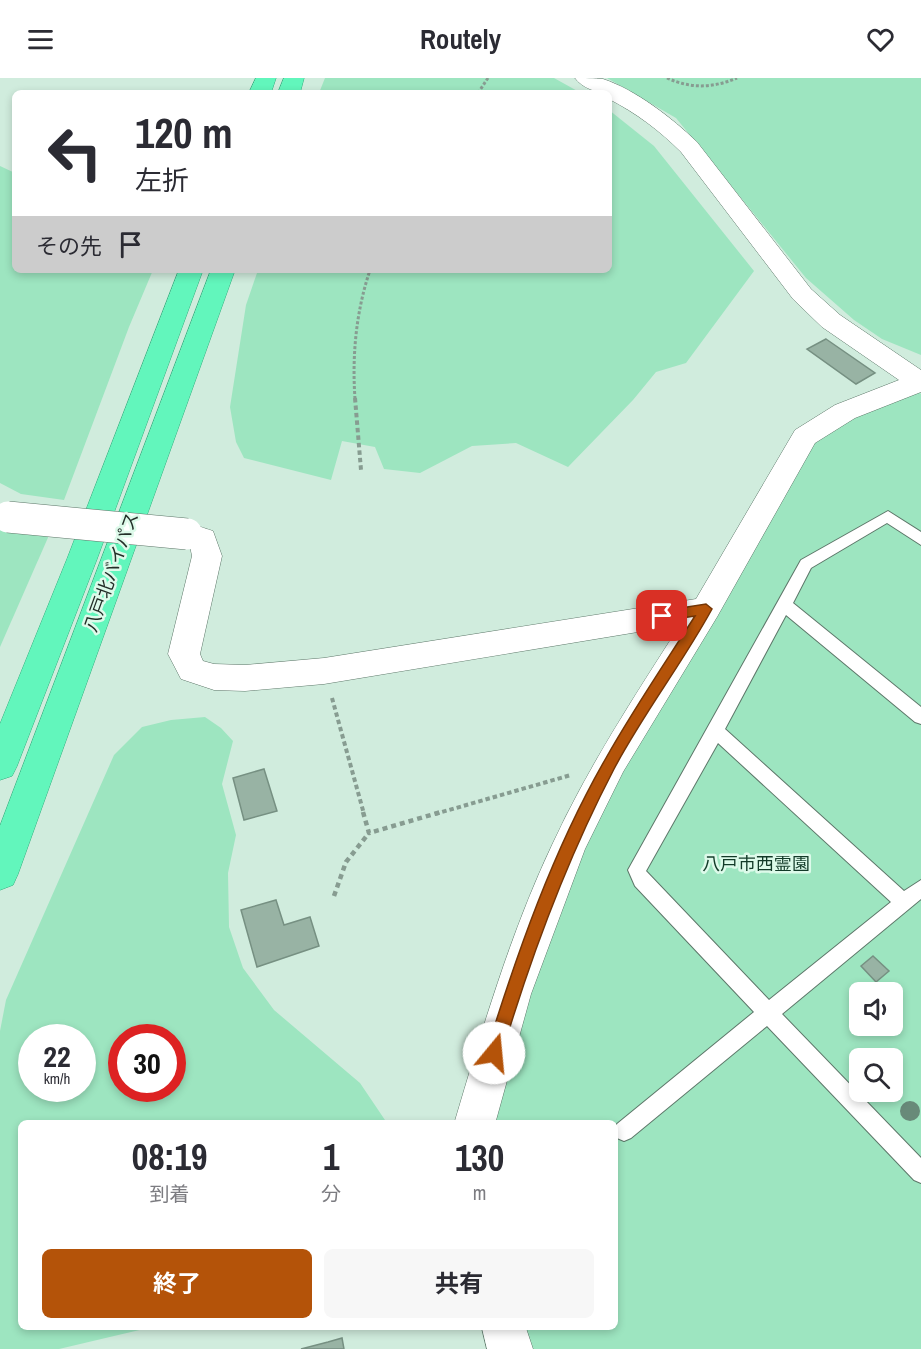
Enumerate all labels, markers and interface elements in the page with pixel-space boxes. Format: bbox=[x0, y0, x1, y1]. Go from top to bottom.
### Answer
text: Routely bbox=[420, 21, 501, 57]
icon: menu bbox=[24, 23, 57, 56]
icon: heart bbox=[864, 23, 897, 56]
text: 120 m bbox=[135, 105, 233, 161]
icon: left bbox=[36, 114, 114, 192]
text: 左折 bbox=[135, 162, 189, 198]
icon: arrive bbox=[114, 228, 147, 261]
text: その先 bbox=[36, 231, 102, 261]
street label: 八戸北バイパス bbox=[78, 509, 144, 635]
pin bbox=[636, 590, 687, 641]
icon: arrive bbox=[645, 599, 678, 632]
park label: 八戸市西霊園 bbox=[702, 851, 810, 876]
map controls bbox=[849, 982, 903, 1102]
button: sound bbox=[849, 982, 903, 1036]
position arrow bbox=[462, 1021, 526, 1085]
speed limit sign: 30 bbox=[108, 1024, 186, 1102]
text: 22 bbox=[43, 1036, 71, 1076]
button: search bbox=[849, 1048, 903, 1102]
text: km/h bbox=[44, 1068, 70, 1089]
text: 08:19 bbox=[132, 1133, 207, 1181]
text: 1 bbox=[323, 1133, 339, 1181]
text: 130 bbox=[455, 1134, 504, 1182]
text: m bbox=[473, 1179, 486, 1206]
text: 到着 bbox=[150, 1180, 190, 1207]
text: 分 bbox=[321, 1180, 341, 1207]
button: 終了 bbox=[42, 1249, 312, 1318]
button: 共有 bbox=[324, 1249, 594, 1318]

